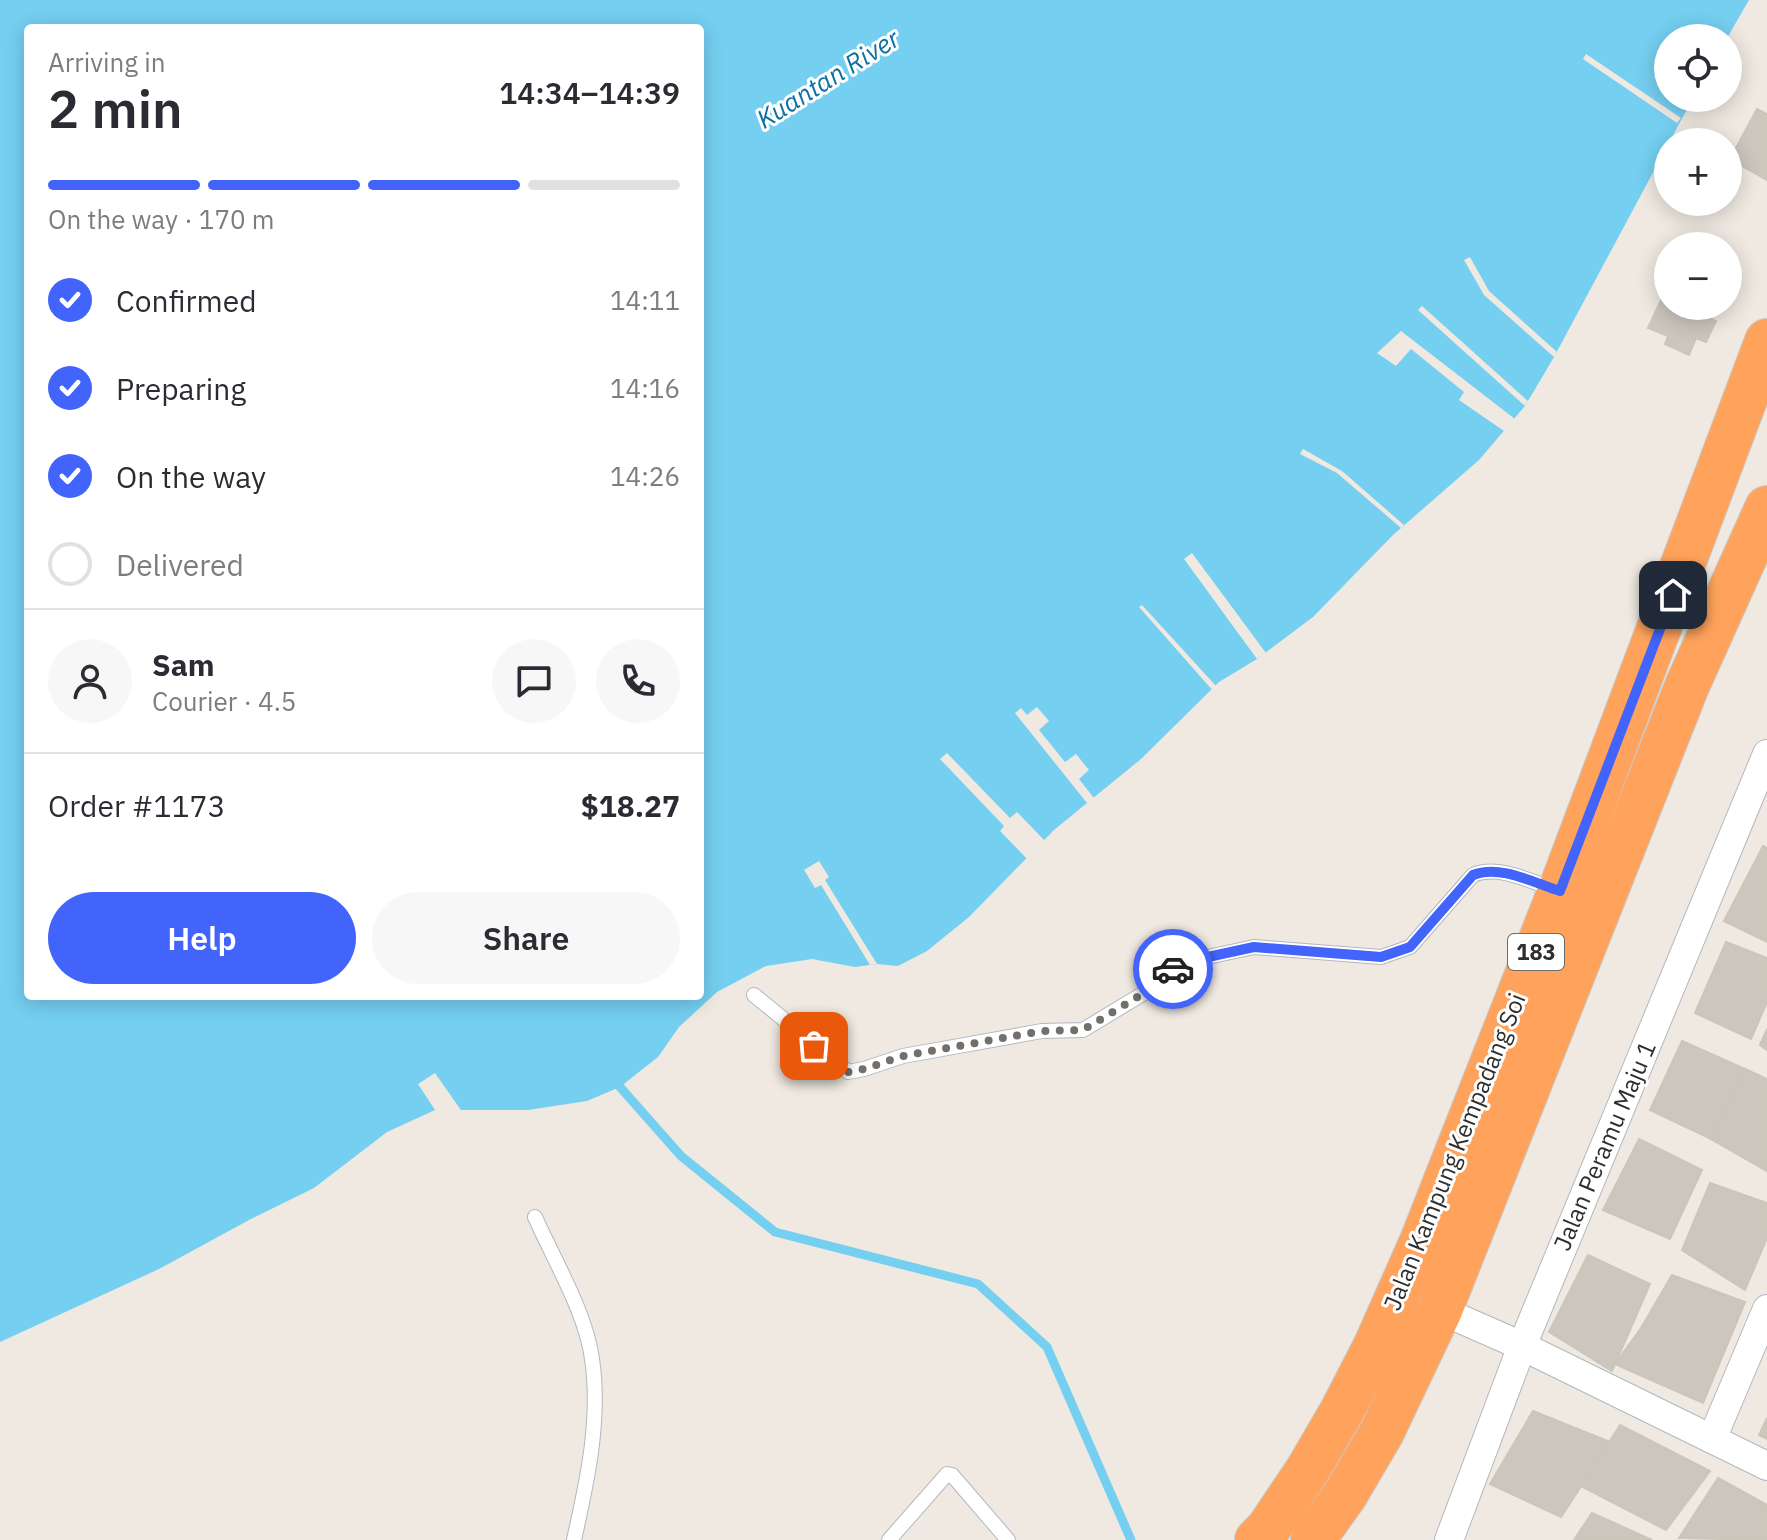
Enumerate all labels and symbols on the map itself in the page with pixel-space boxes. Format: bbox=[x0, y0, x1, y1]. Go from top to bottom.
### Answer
water label: Kuantan River bbox=[750, 20, 907, 136]
pin bbox=[1639, 561, 1707, 629]
courier bbox=[1133, 929, 1213, 1009]
road number: 183 bbox=[1508, 934, 1564, 970]
street label: Jalan Kampung Kempadang Soi bbox=[1376, 988, 1532, 1315]
pin bbox=[780, 1012, 848, 1080]
street label: Jalan Peramu Maju 1 bbox=[1545, 1036, 1663, 1255]

